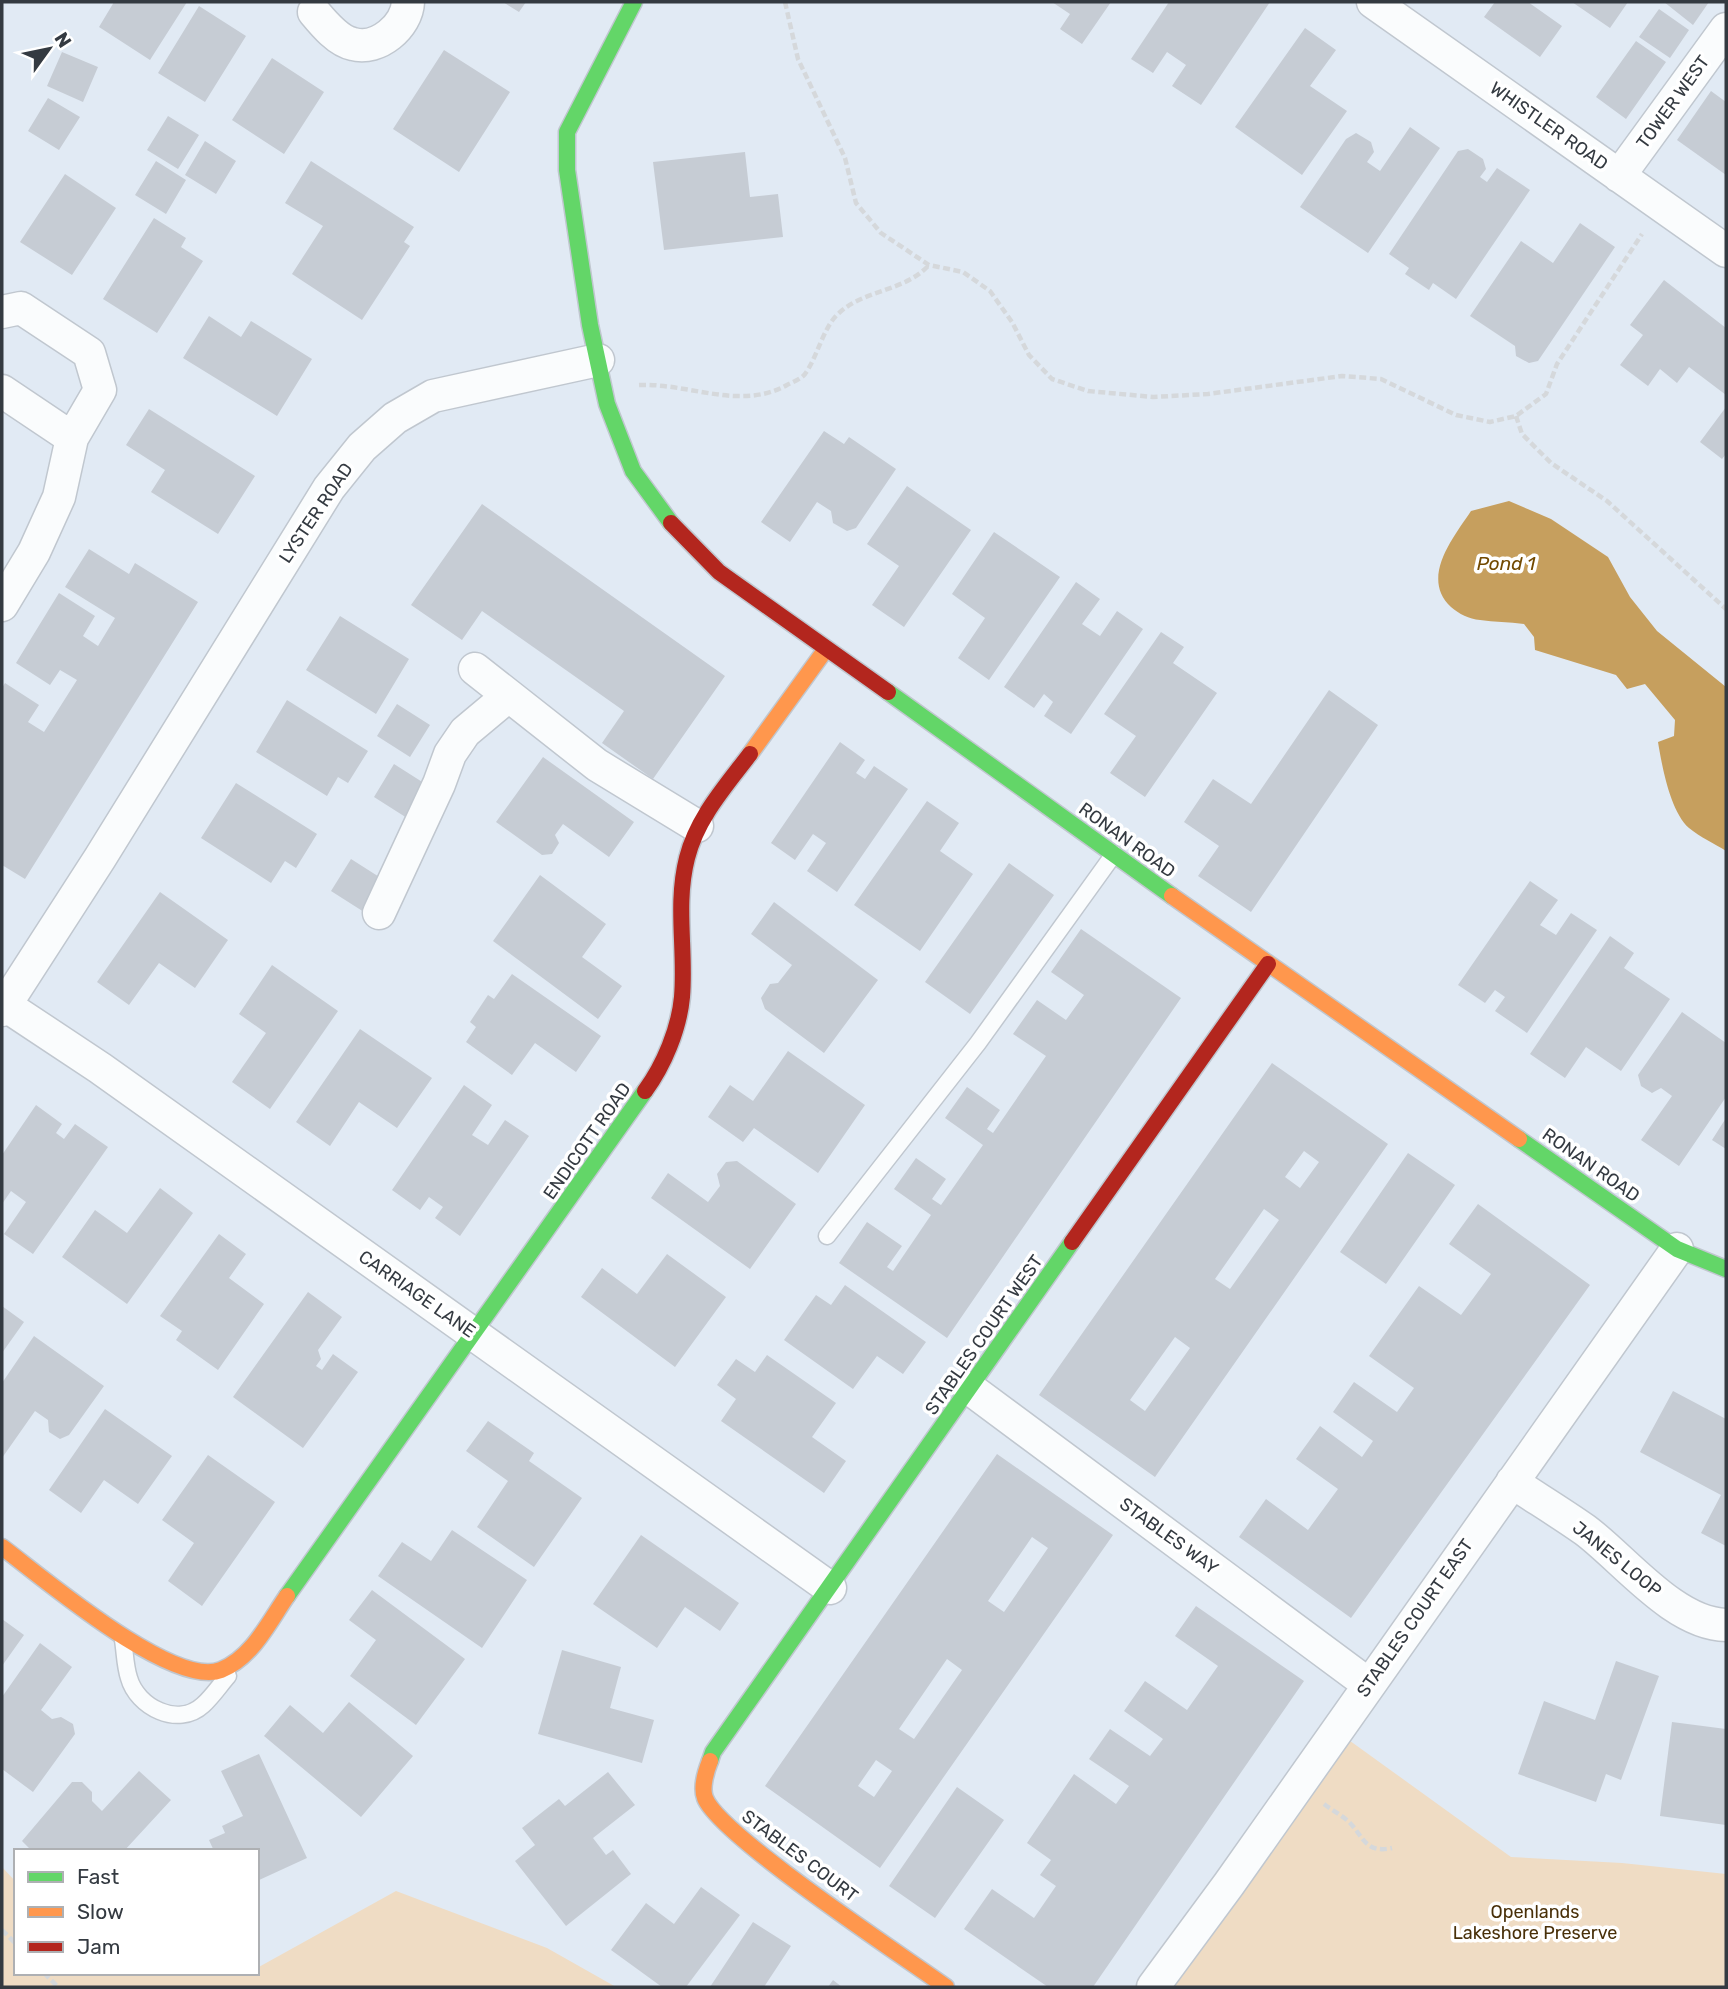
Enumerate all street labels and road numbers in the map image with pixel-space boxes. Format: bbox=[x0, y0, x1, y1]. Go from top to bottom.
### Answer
street label: TOWER WEST bbox=[1632, 51, 1714, 153]
street label: WHISTLER ROAD bbox=[1486, 77, 1612, 175]
street label: LYSTER ROAD bbox=[274, 459, 358, 567]
street label: RONAN ROAD bbox=[1075, 798, 1179, 882]
street label: ENDICOTT ROAD bbox=[539, 1078, 635, 1204]
street label: RONAN ROAD bbox=[1538, 1123, 1644, 1207]
street label: CARRIAGE LANE bbox=[354, 1246, 480, 1342]
street label: STABLES COURT WEST bbox=[920, 1251, 1048, 1419]
street label: STABLES WAY bbox=[1115, 1493, 1223, 1579]
street label: JANES LOOP bbox=[1568, 1516, 1666, 1602]
street label: STABLES COURT EAST bbox=[1352, 1535, 1478, 1701]
street label: STABLES COURT bbox=[738, 1805, 862, 1907]

